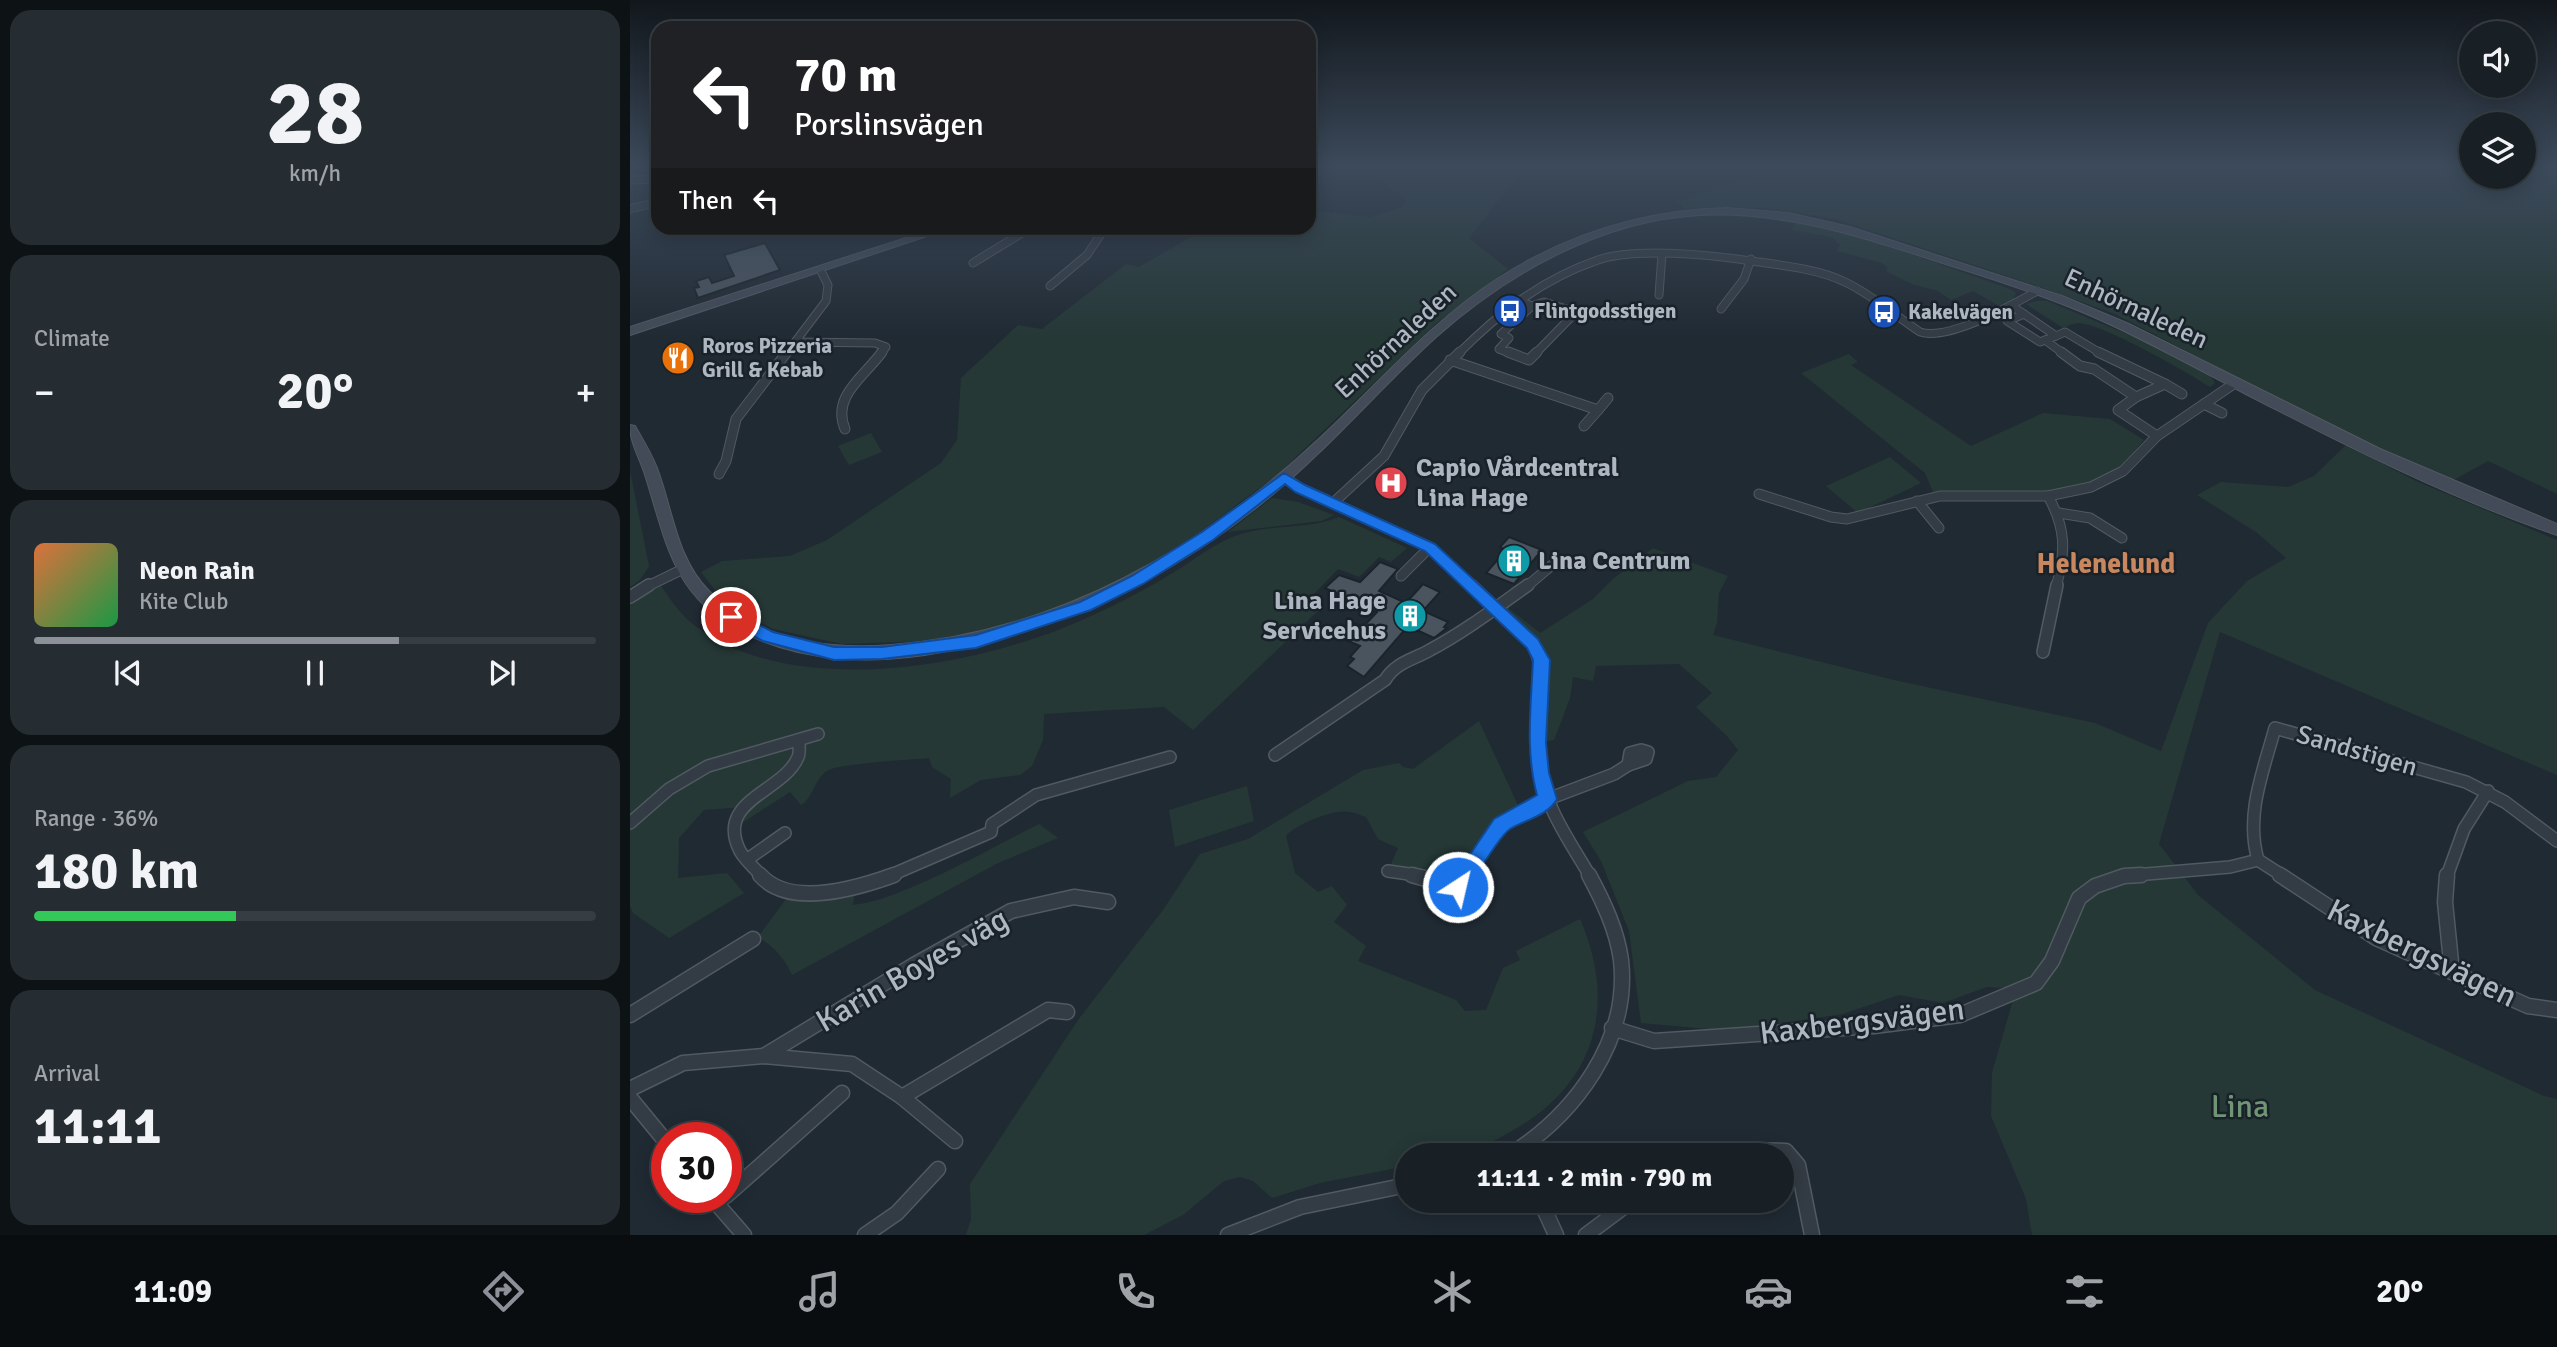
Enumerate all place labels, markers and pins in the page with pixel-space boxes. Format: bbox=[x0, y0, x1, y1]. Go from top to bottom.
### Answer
bus stop icon: Flintgodsstigen bbox=[1491, 292, 1529, 330]
bus stop icon: Kakelvägen bbox=[1865, 293, 1903, 331]
place label: Flintgodsstigen bbox=[1534, 298, 1677, 324]
place label: Kakelvägen bbox=[1908, 299, 2013, 325]
place label: Roros Pizzeria Grill & Kebab bbox=[702, 333, 832, 383]
restaurant icon: Roros Pizzeria Grill & Kebab bbox=[659, 339, 697, 377]
place label: Capio Vårdcentral Lina Hage bbox=[1416, 452, 1619, 514]
hospital icon: Capio Vårdcentral Lina Hage bbox=[1372, 464, 1410, 502]
building icon: Lina Centrum bbox=[1495, 542, 1533, 580]
place label: Lina Centrum bbox=[1538, 545, 1690, 577]
place label: Lina Hage Servicehus bbox=[1263, 585, 1386, 647]
pin bbox=[701, 587, 761, 647]
building icon: Lina Hage Servicehus bbox=[1391, 597, 1429, 635]

